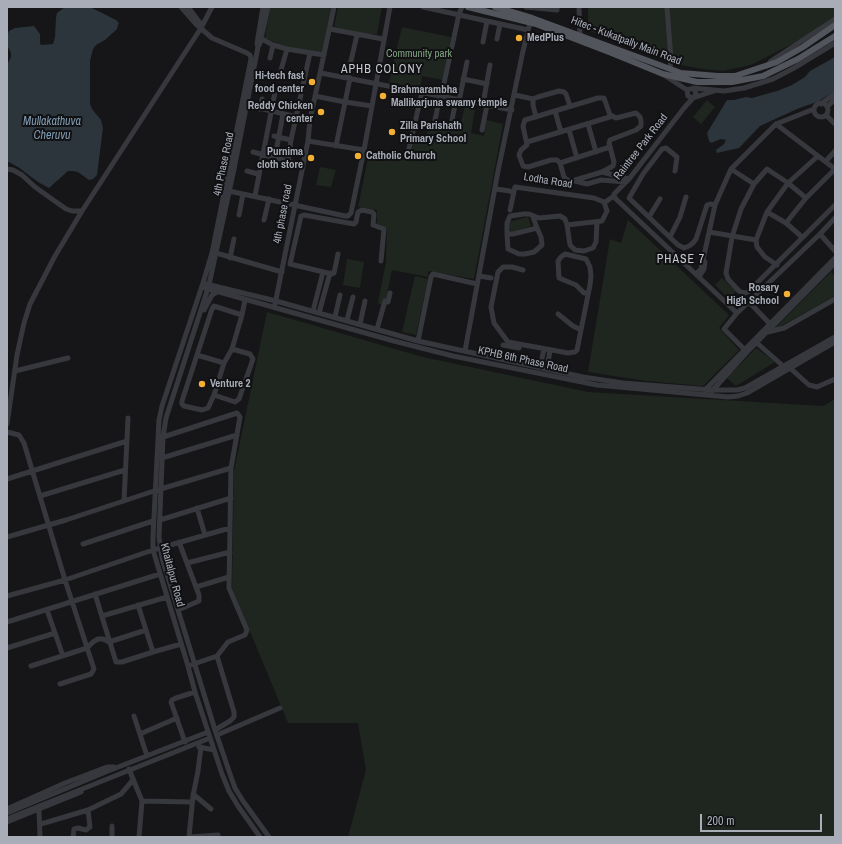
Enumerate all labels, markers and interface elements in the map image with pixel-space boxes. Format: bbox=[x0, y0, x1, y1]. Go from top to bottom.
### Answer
street label: Hitec - Kukatpally Main Road bbox=[569, 14, 683, 68]
place label: MedPlus bbox=[527, 31, 564, 45]
marker: MedPlus bbox=[514, 33, 524, 43]
park label: Community park bbox=[386, 47, 452, 61]
district label: APHB COLONY bbox=[341, 63, 423, 77]
place label: Hi-tech fast food center bbox=[255, 69, 304, 95]
marker: Hi-tech fast food center bbox=[307, 77, 317, 87]
place label: Brahmarambha Mallikarjuna swamy temple bbox=[391, 83, 507, 109]
marker: Brahmarambha Mallikarjuna swamy temple bbox=[378, 91, 388, 101]
place label: Reddy Chicken center bbox=[248, 99, 313, 125]
marker: Reddy Chicken center bbox=[316, 107, 326, 117]
street label: Raintree Park Road bbox=[611, 112, 671, 182]
water label: Mullakathuva Cheruvu bbox=[23, 115, 81, 143]
place label: Zilla Parishath Primary School bbox=[400, 119, 466, 145]
marker: Zilla Parishath Primary School bbox=[387, 127, 397, 137]
street label: 4th Phase Road bbox=[211, 131, 237, 197]
place label: Purnima cloth store bbox=[257, 145, 303, 171]
place label: Catholic Church bbox=[366, 149, 436, 163]
marker: Catholic Church bbox=[353, 151, 363, 161]
marker: Purnima cloth store bbox=[306, 153, 316, 163]
street label: Lodha Road bbox=[523, 171, 573, 191]
street label: 4th phase road bbox=[271, 183, 295, 245]
district label: PHASE 7 bbox=[657, 253, 705, 267]
place label: Rosary High School bbox=[726, 281, 779, 307]
marker: Rosary High School bbox=[782, 289, 792, 299]
street label: KPHB 6th Phase Road bbox=[477, 344, 569, 376]
place label: Venture 2 bbox=[210, 377, 250, 391]
marker: Venture 2 bbox=[197, 379, 207, 389]
street label: Khaitalpur Road bbox=[157, 542, 187, 608]
scale bar bbox=[702, 806, 824, 832]
text: 200 m bbox=[707, 813, 734, 829]

